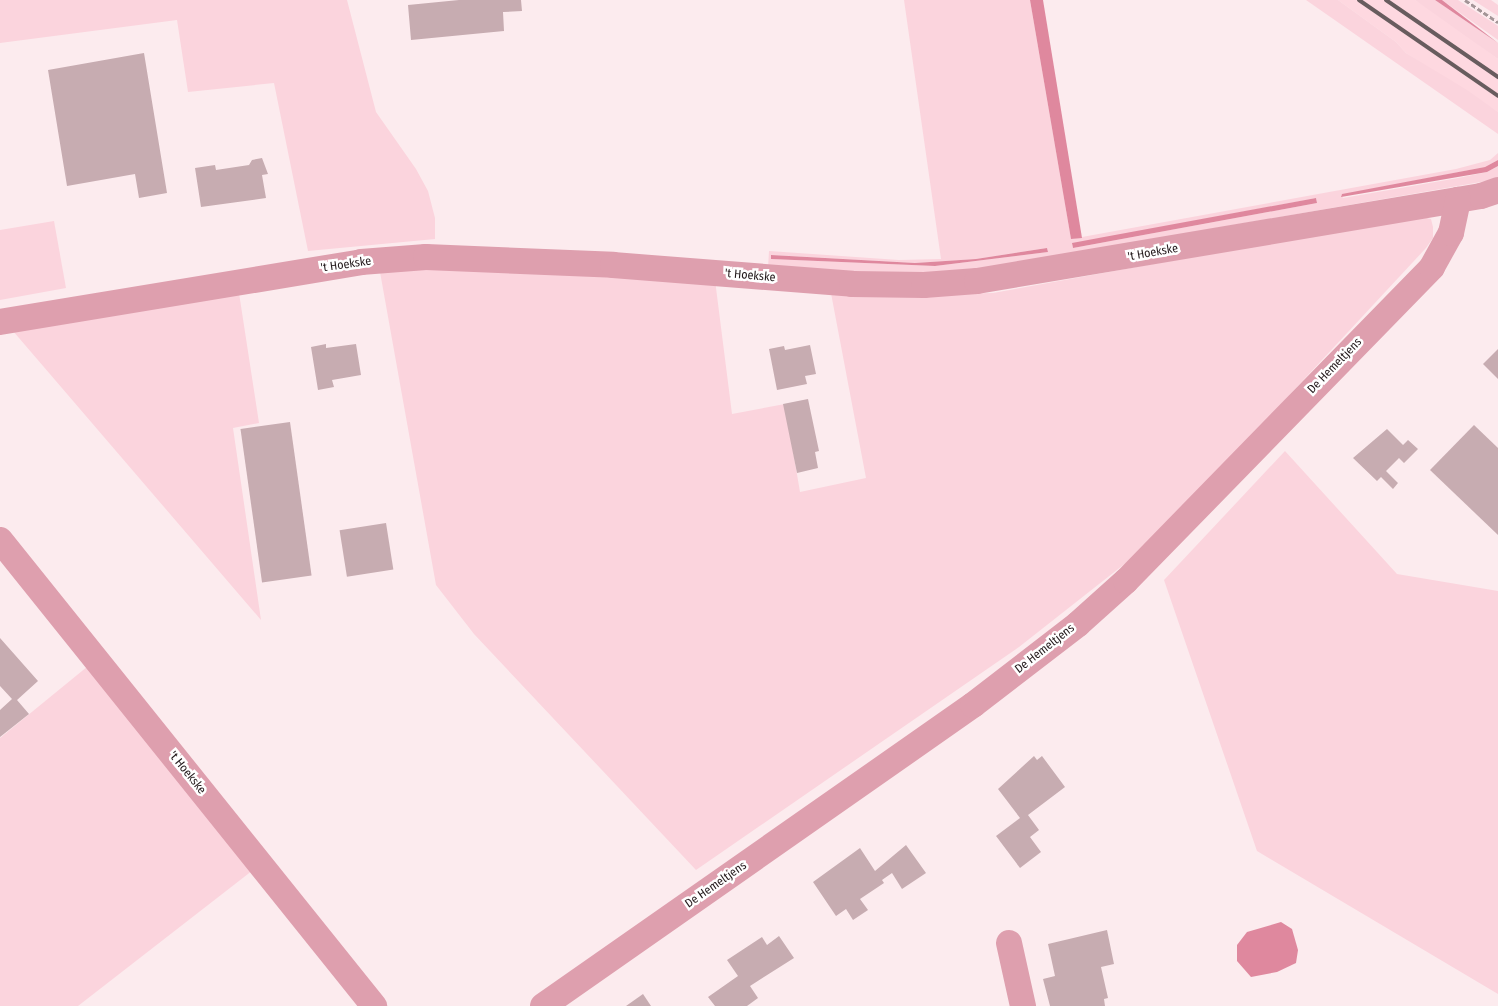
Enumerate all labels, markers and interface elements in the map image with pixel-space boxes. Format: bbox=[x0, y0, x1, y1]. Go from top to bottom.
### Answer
street label: 't Hoekske bbox=[1127, 241, 1179, 265]
street label: 't Hoekske bbox=[320, 254, 372, 276]
street label: 't Hoekske bbox=[724, 267, 776, 285]
street label: De Hemeltjens bbox=[1305, 335, 1365, 397]
street label: De Hemeltjens bbox=[1012, 621, 1078, 677]
street label: 't Hoekske bbox=[165, 749, 209, 797]
street label: De Hemeltjens bbox=[683, 859, 749, 911]

